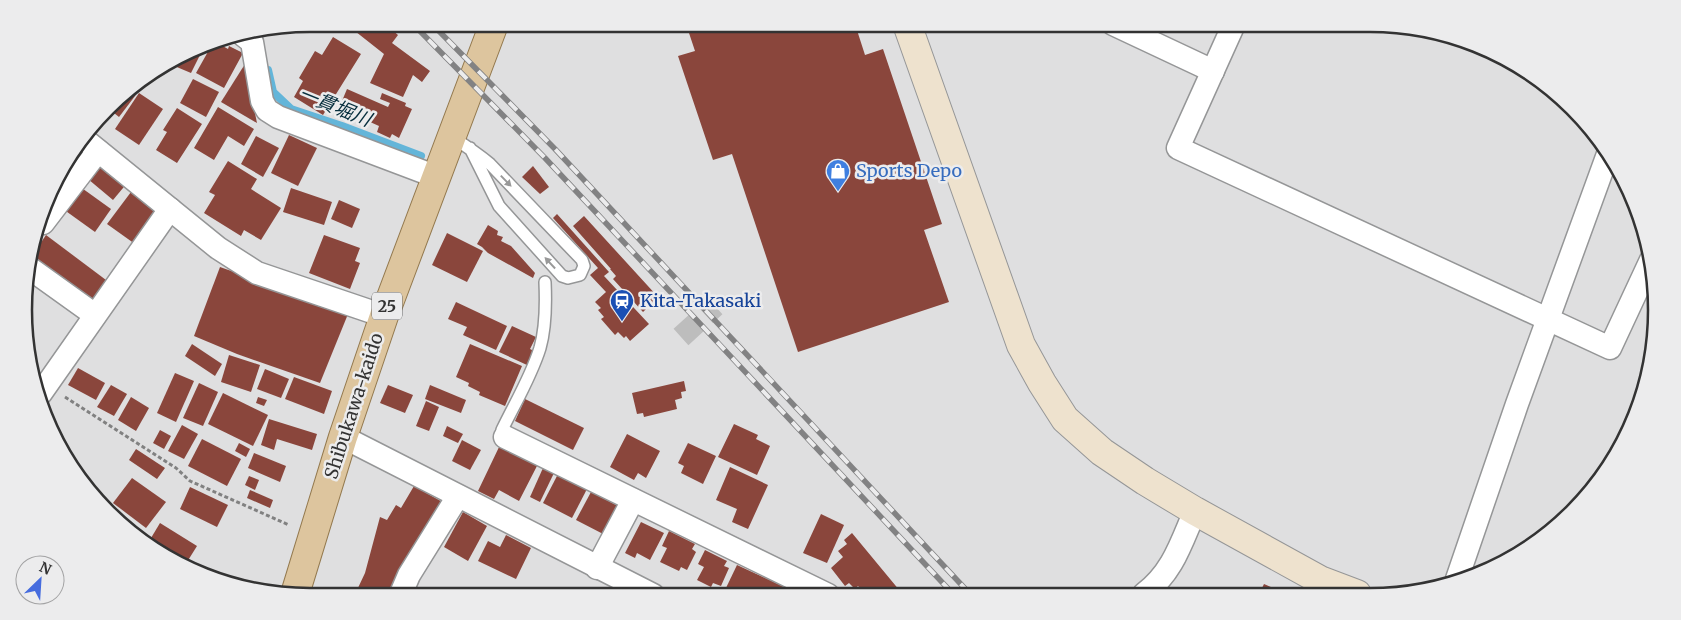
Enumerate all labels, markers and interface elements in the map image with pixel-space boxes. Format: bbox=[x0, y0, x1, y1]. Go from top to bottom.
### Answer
water label: 一貫堀川 bbox=[295, 81, 377, 132]
shop icon: Sports Depo bbox=[825, 158, 851, 192]
place label: Sports Depo bbox=[856, 159, 962, 182]
one-way arrow bbox=[500, 174, 512, 186]
one-way arrow bbox=[544, 258, 556, 270]
station icon: Kita-Takasaki bbox=[609, 288, 635, 322]
place label: Kita-Takasaki bbox=[640, 289, 762, 312]
road number: 25 bbox=[372, 292, 402, 320]
street label: Shibukawa-kaido bbox=[319, 330, 388, 482]
north arrow bbox=[15, 555, 65, 605]
text: N bbox=[37, 558, 54, 579]

